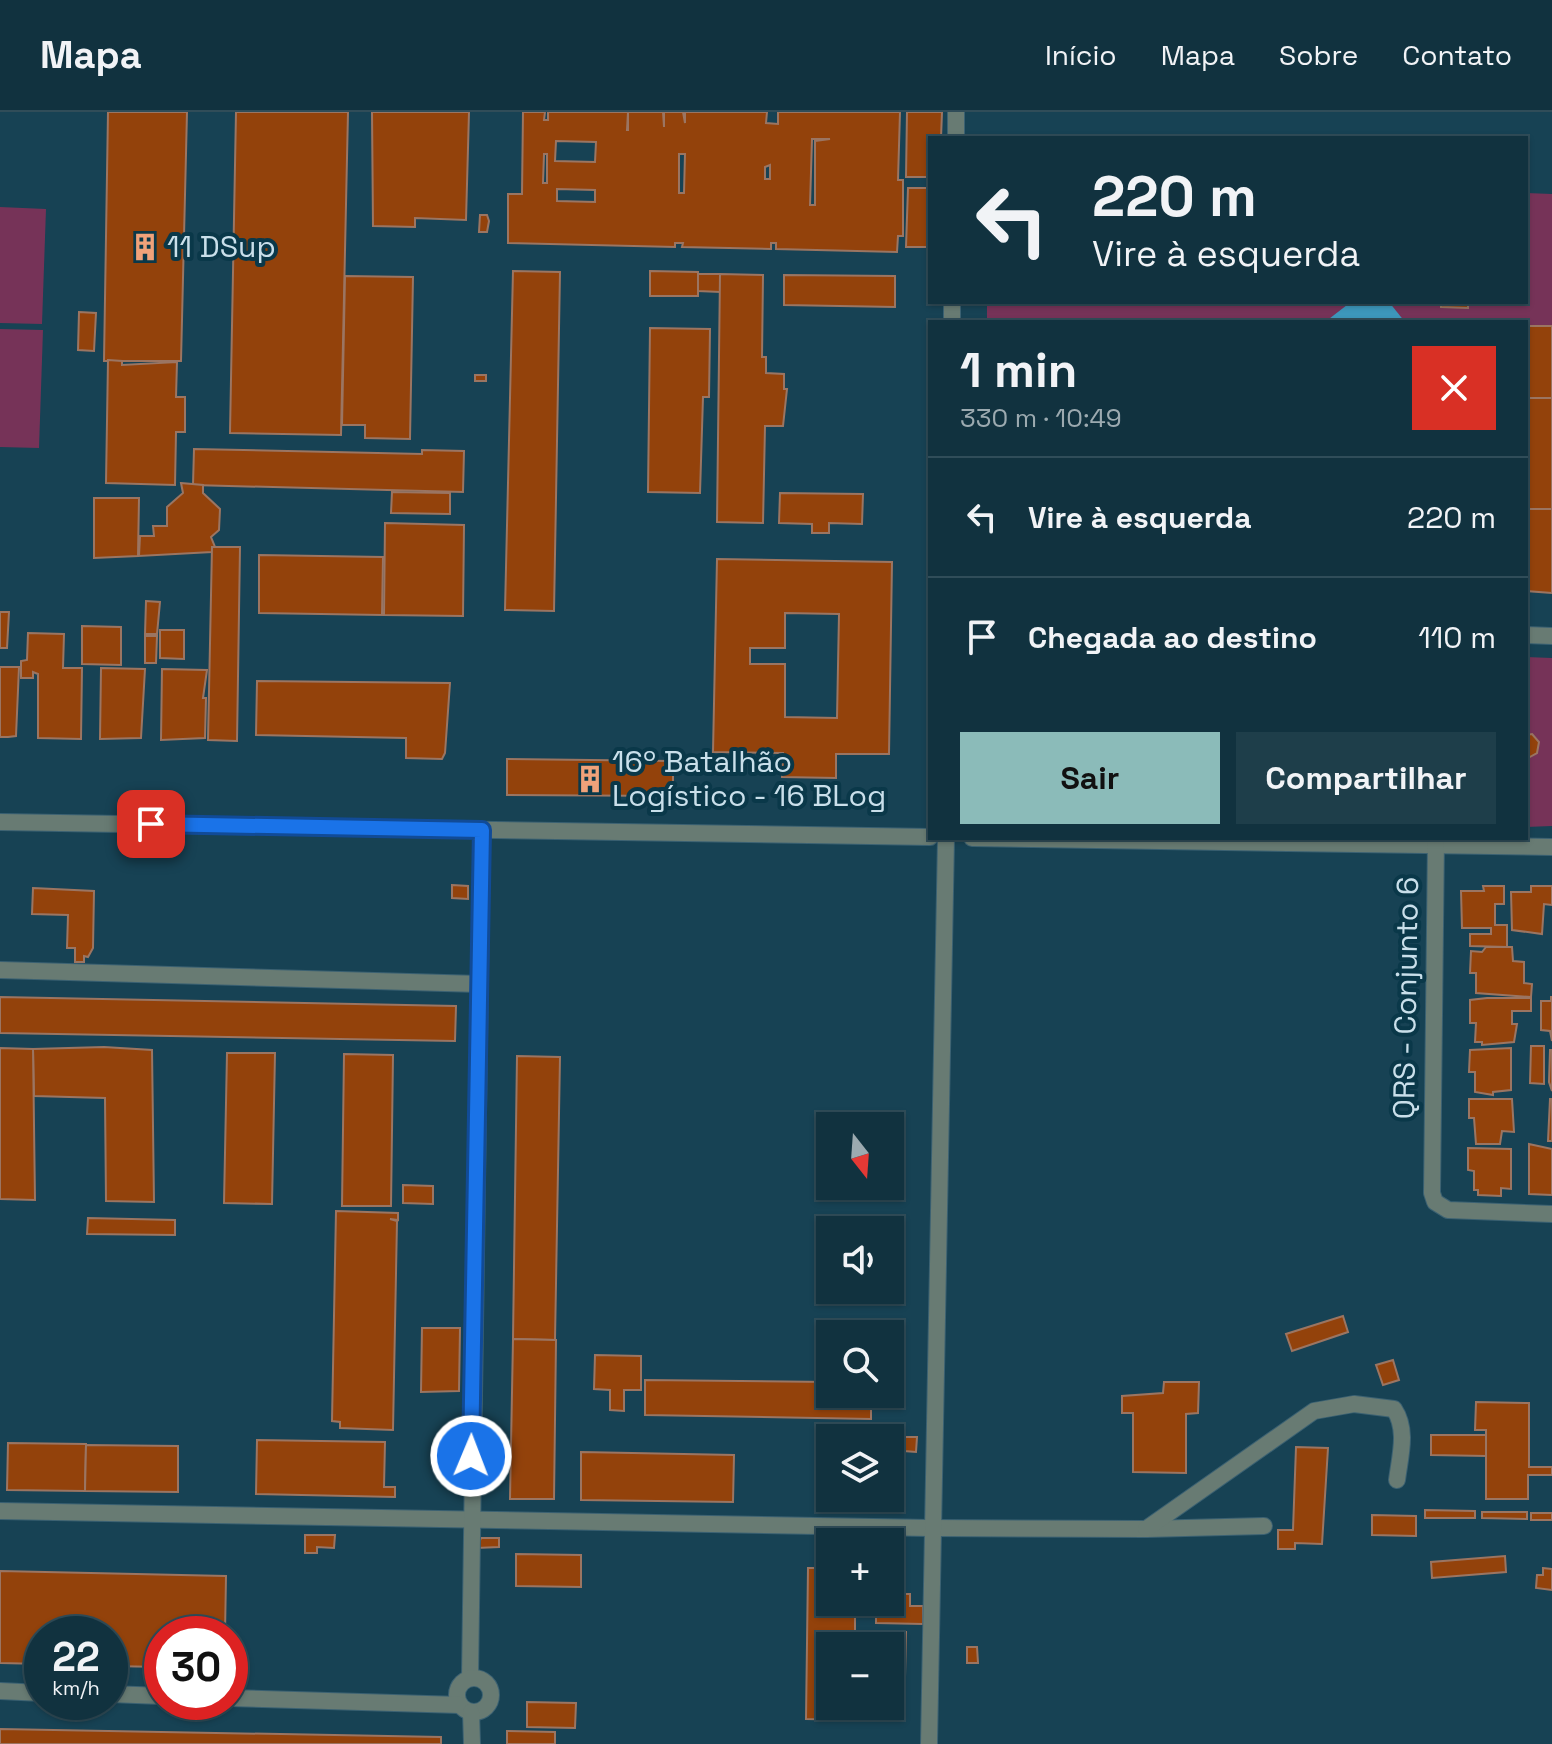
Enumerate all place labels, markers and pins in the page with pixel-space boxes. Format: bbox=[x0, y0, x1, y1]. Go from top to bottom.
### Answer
place label: 11 DSup bbox=[167, 227, 276, 266]
building icon: 11 DSup bbox=[130, 232, 160, 262]
place label: 16º Batalhão Logístico - 16 BLog bbox=[612, 742, 886, 815]
building icon: 16º Batalhão Logístico - 16 BLog bbox=[575, 764, 605, 794]
pin bbox=[117, 790, 185, 858]

